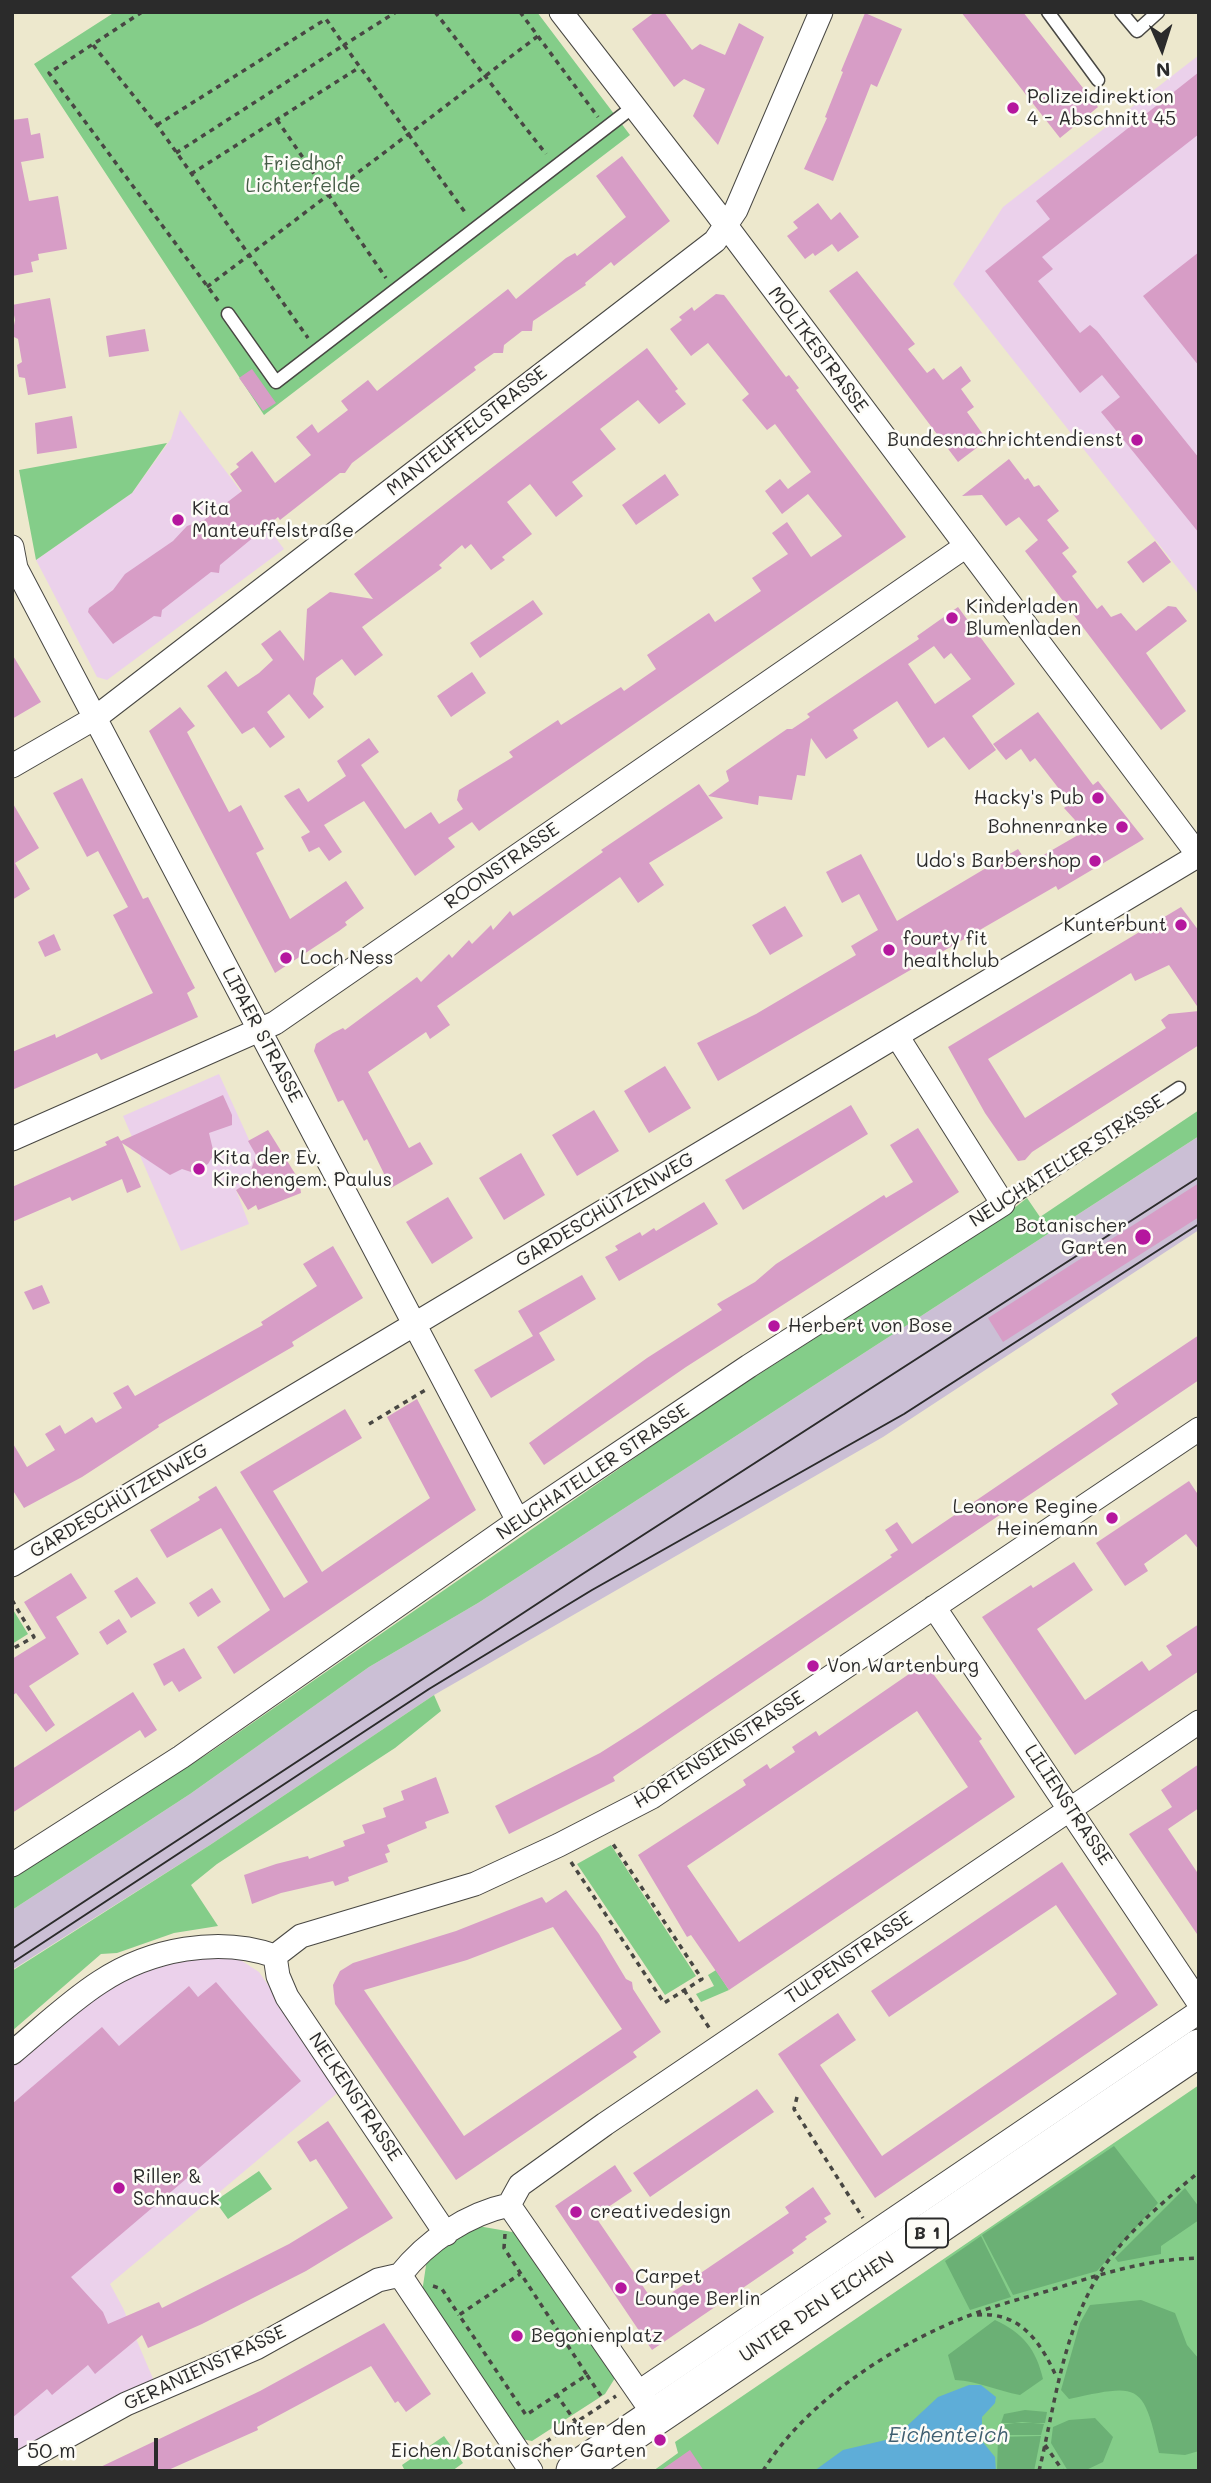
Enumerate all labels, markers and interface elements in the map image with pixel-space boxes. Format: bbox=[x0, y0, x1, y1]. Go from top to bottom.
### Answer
north arrow bbox=[1127, 14, 1197, 84]
text: N bbox=[1155, 58, 1171, 83]
place label: Polizeidirektion 4 - Abschnitt 45 bbox=[1027, 86, 1176, 130]
marker: Polizeidirektion 4 - Abschnitt 45 bbox=[1005, 100, 1021, 116]
park label: Friedhof Lichterfelde bbox=[245, 153, 361, 197]
street label: MOLTKESTRASSE bbox=[763, 282, 873, 418]
street label: MANTEUFFELSTRASSE bbox=[382, 361, 552, 501]
place label: Bundesnachrichtendienst bbox=[887, 429, 1123, 451]
marker: Bundesnachrichtendienst bbox=[1129, 432, 1145, 448]
place label: Kita Manteuffelstraße bbox=[192, 498, 354, 542]
marker: Kita Manteuffelstraße bbox=[170, 512, 186, 528]
place label: Kinderladen Blumenladen bbox=[966, 596, 1081, 640]
marker: Kinderladen Blumenladen bbox=[944, 610, 960, 626]
place label: Hacky's Pub bbox=[974, 787, 1084, 809]
marker: Hacky's Pub bbox=[1090, 790, 1106, 806]
place label: Bohnenranke bbox=[988, 816, 1108, 838]
street label: ROONSTRASSE bbox=[440, 818, 564, 914]
marker: Bohnenranke bbox=[1114, 819, 1130, 835]
place label: Udo's Barbershop bbox=[916, 850, 1081, 872]
marker: Udo's Barbershop bbox=[1087, 853, 1103, 869]
place label: Kunterbunt bbox=[1064, 914, 1167, 936]
marker: Kunterbunt bbox=[1173, 917, 1189, 933]
place label: fourty fit healthclub bbox=[903, 928, 1000, 972]
marker: fourty fit healthclub bbox=[881, 942, 897, 958]
place label: Loch Ness bbox=[300, 947, 393, 969]
marker: Loch Ness bbox=[278, 950, 294, 966]
street label: LIPAER STRASSE bbox=[217, 964, 307, 1106]
street label: NEUCHATELLER STRASSE bbox=[965, 1090, 1169, 1232]
place label: Kita der Ev. Kirchengem. Paulus bbox=[213, 1147, 392, 1191]
street label: GARDESCHÜTZENWEG bbox=[512, 1148, 698, 1272]
marker: Kita der Ev. Kirchengem. Paulus bbox=[191, 1161, 207, 1177]
place label: Botanischer Garten bbox=[1015, 1215, 1127, 1259]
marker: Botanischer Garten bbox=[1133, 1227, 1153, 1247]
place label: Herbert von Bose bbox=[788, 1315, 953, 1337]
marker: Herbert von Bose bbox=[766, 1318, 782, 1334]
street label: NEUCHATELLER STRASSE bbox=[492, 1399, 694, 1545]
street label: GARDESCHÜTZENWEG bbox=[26, 1439, 212, 1563]
place label: Leonore Regine Heinemann bbox=[953, 1496, 1098, 1540]
marker: Leonore Regine Heinemann bbox=[1104, 1510, 1120, 1526]
place label: Von Wartenburg bbox=[827, 1655, 979, 1677]
marker: Von Wartenburg bbox=[805, 1658, 821, 1674]
street label: HORTENSIENSTRASSE bbox=[629, 1686, 809, 1814]
street label: LILIENSTRASSE bbox=[1019, 1740, 1117, 1870]
street label: TULPENSTRASSE bbox=[781, 1907, 917, 2009]
street label: NELKENSTRASSE bbox=[304, 2028, 406, 2166]
place label: Riller & Schnauck bbox=[133, 2166, 220, 2210]
marker: Riller & Schnauck bbox=[111, 2180, 127, 2196]
place label: creativedesign bbox=[590, 2201, 731, 2223]
marker: creativedesign bbox=[568, 2204, 584, 2220]
road number: B 1 bbox=[906, 2218, 948, 2248]
street label: UNTER DEN EICHEN bbox=[735, 2247, 899, 2367]
place label: Carpet Lounge Berlin bbox=[635, 2266, 760, 2310]
marker: Carpet Lounge Berlin bbox=[613, 2280, 629, 2296]
street label: GERANIENSTRASSE bbox=[120, 2320, 290, 2416]
place label: Begonienplatz bbox=[531, 2325, 663, 2347]
marker: Begonienplatz bbox=[509, 2328, 525, 2344]
place label: Unter den Eichen/Botanischer Garten bbox=[391, 2418, 646, 2462]
water label: Eichenteich bbox=[888, 2423, 1008, 2449]
scale bar bbox=[18, 2424, 161, 2468]
marker: Unter den Eichen/Botanischer Garten bbox=[652, 2432, 668, 2448]
text: 50 m bbox=[27, 2436, 76, 2463]

